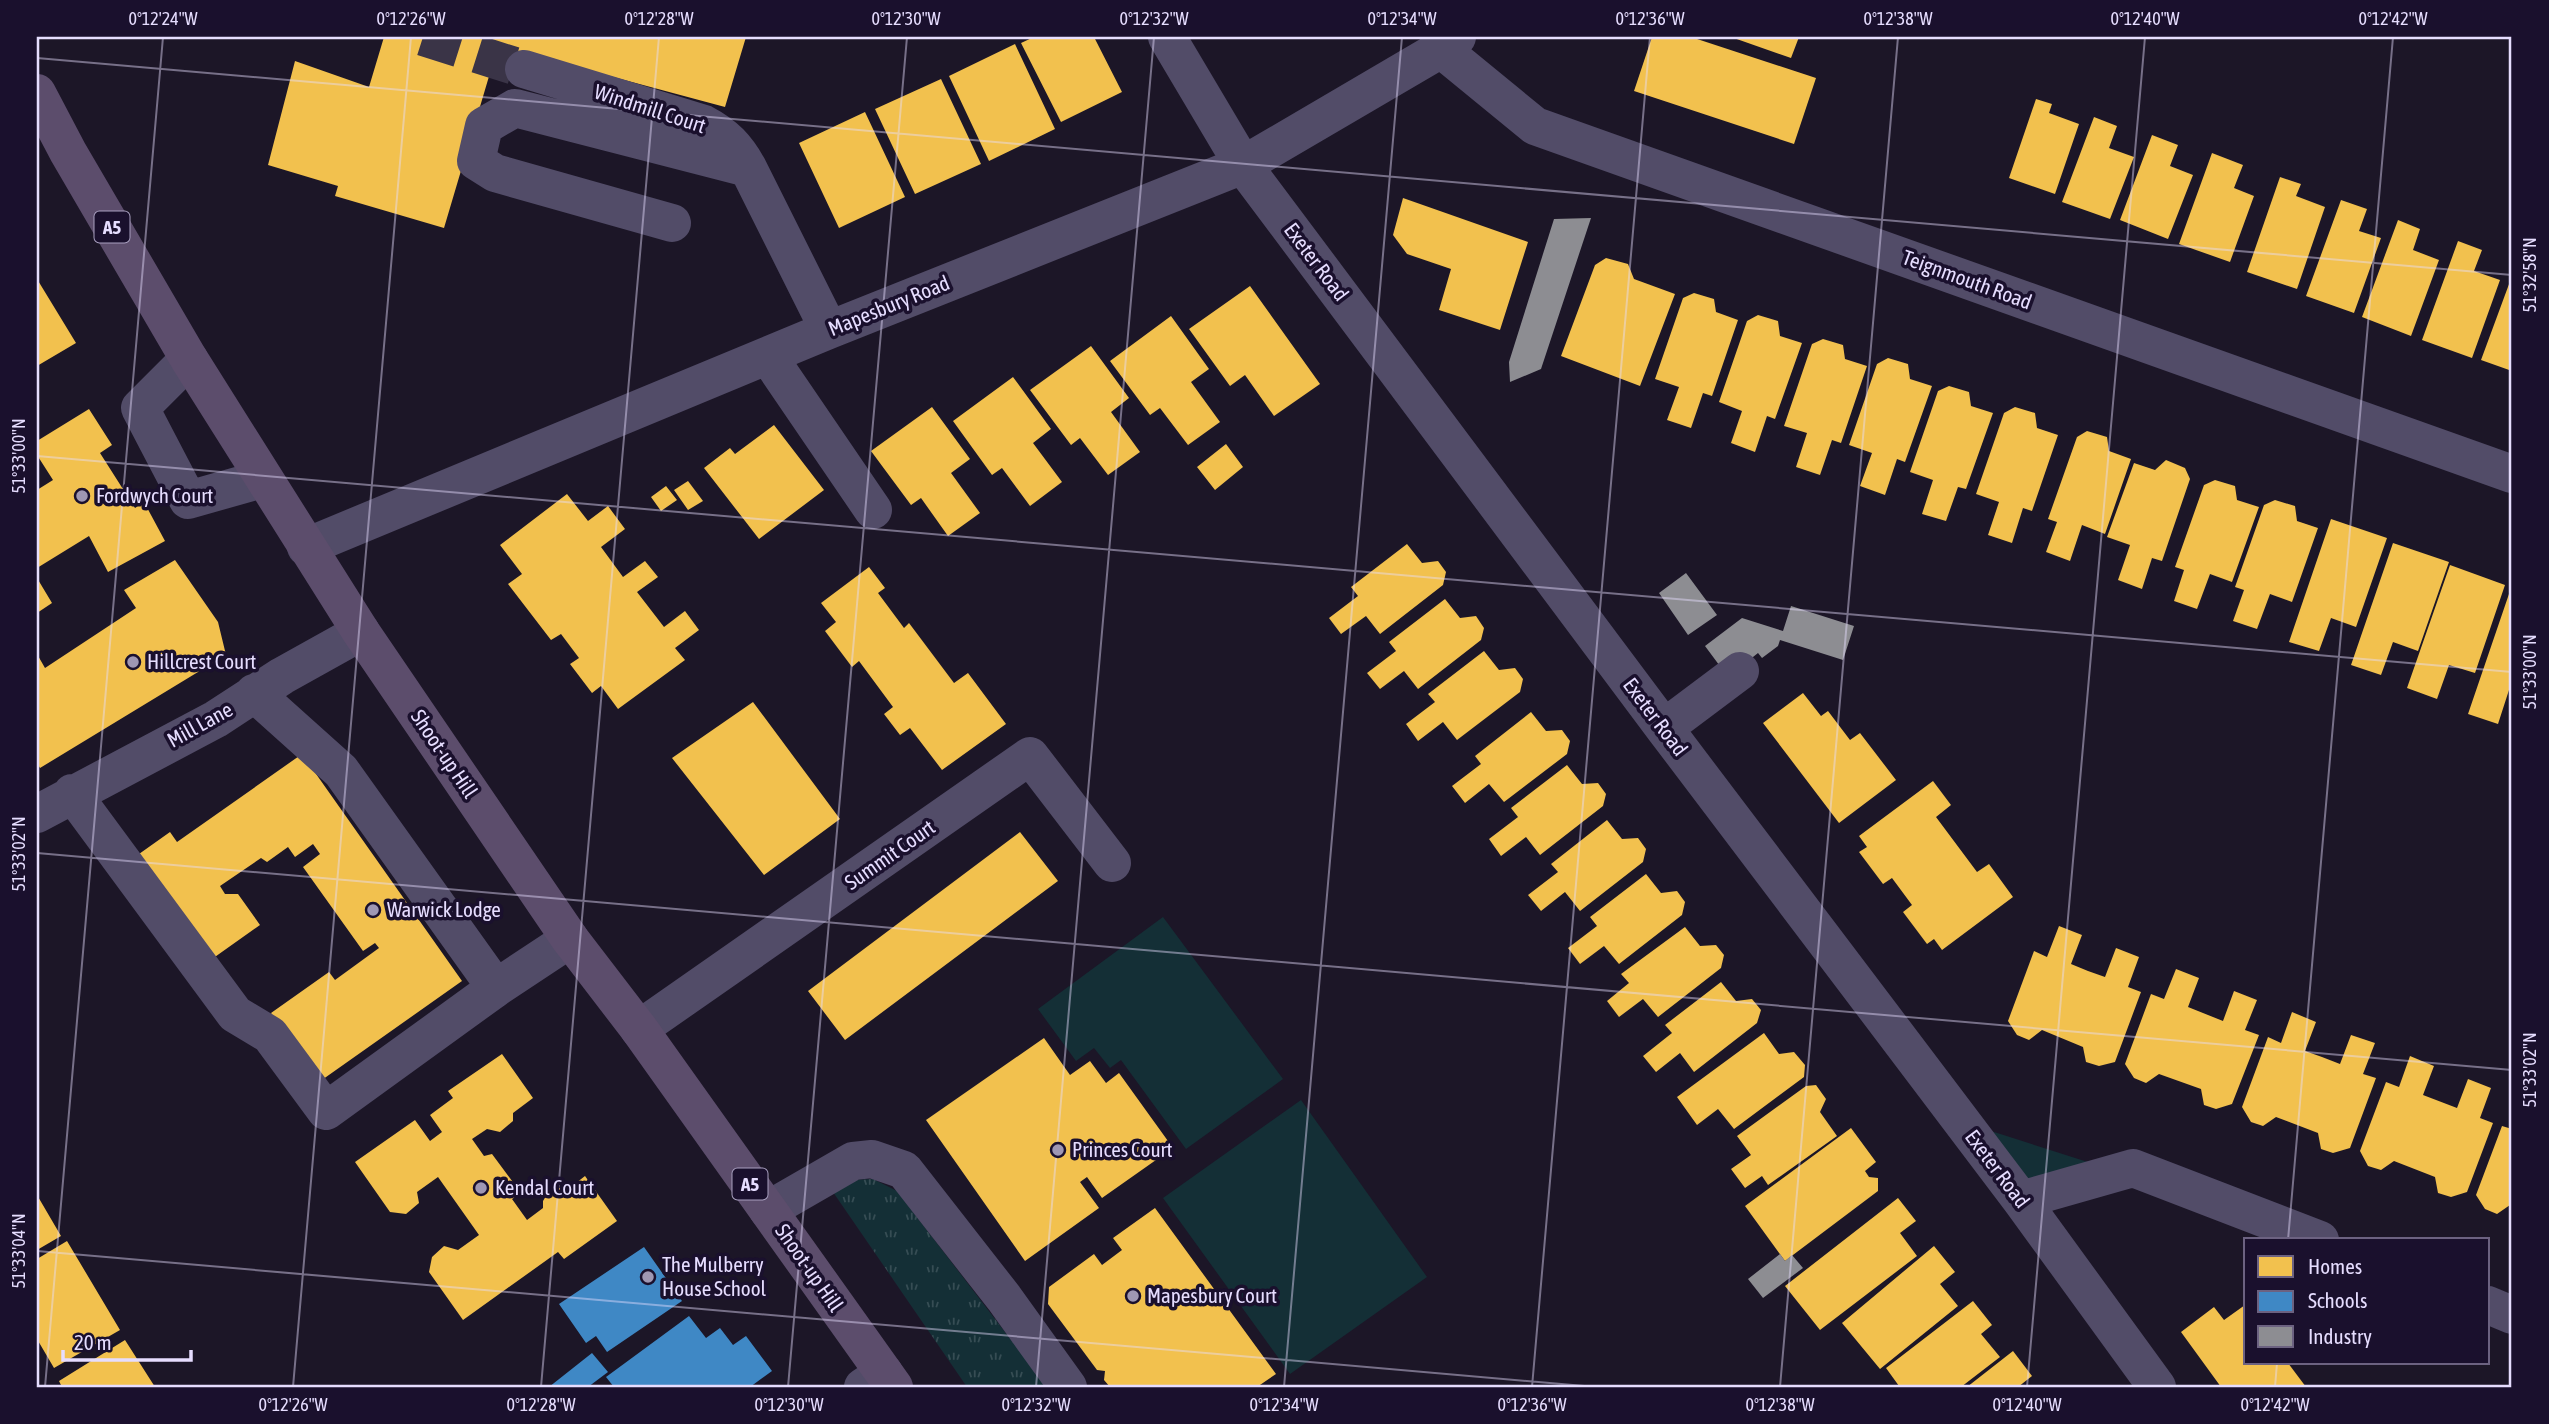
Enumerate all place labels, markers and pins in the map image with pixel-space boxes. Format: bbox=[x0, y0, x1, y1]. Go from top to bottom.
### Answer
place label: Fordwych Court bbox=[96, 483, 213, 507]
marker: Fordwych Court bbox=[74, 488, 90, 504]
place label: Hillcrest Court bbox=[147, 649, 256, 673]
marker: Hillcrest Court bbox=[125, 654, 141, 670]
place label: Warwick Lodge bbox=[387, 897, 501, 921]
marker: Warwick Lodge bbox=[365, 902, 381, 918]
place label: Princes Court bbox=[1072, 1137, 1173, 1161]
marker: Princes Court bbox=[1050, 1142, 1066, 1158]
place label: Kendal Court bbox=[495, 1175, 594, 1199]
marker: Kendal Court bbox=[473, 1180, 489, 1196]
place label: The Mulberry House School bbox=[662, 1252, 767, 1300]
marker: The Mulberry House School bbox=[640, 1269, 656, 1285]
place label: Mapesbury Court bbox=[1147, 1283, 1277, 1307]
marker: Mapesbury Court bbox=[1125, 1288, 1141, 1304]

